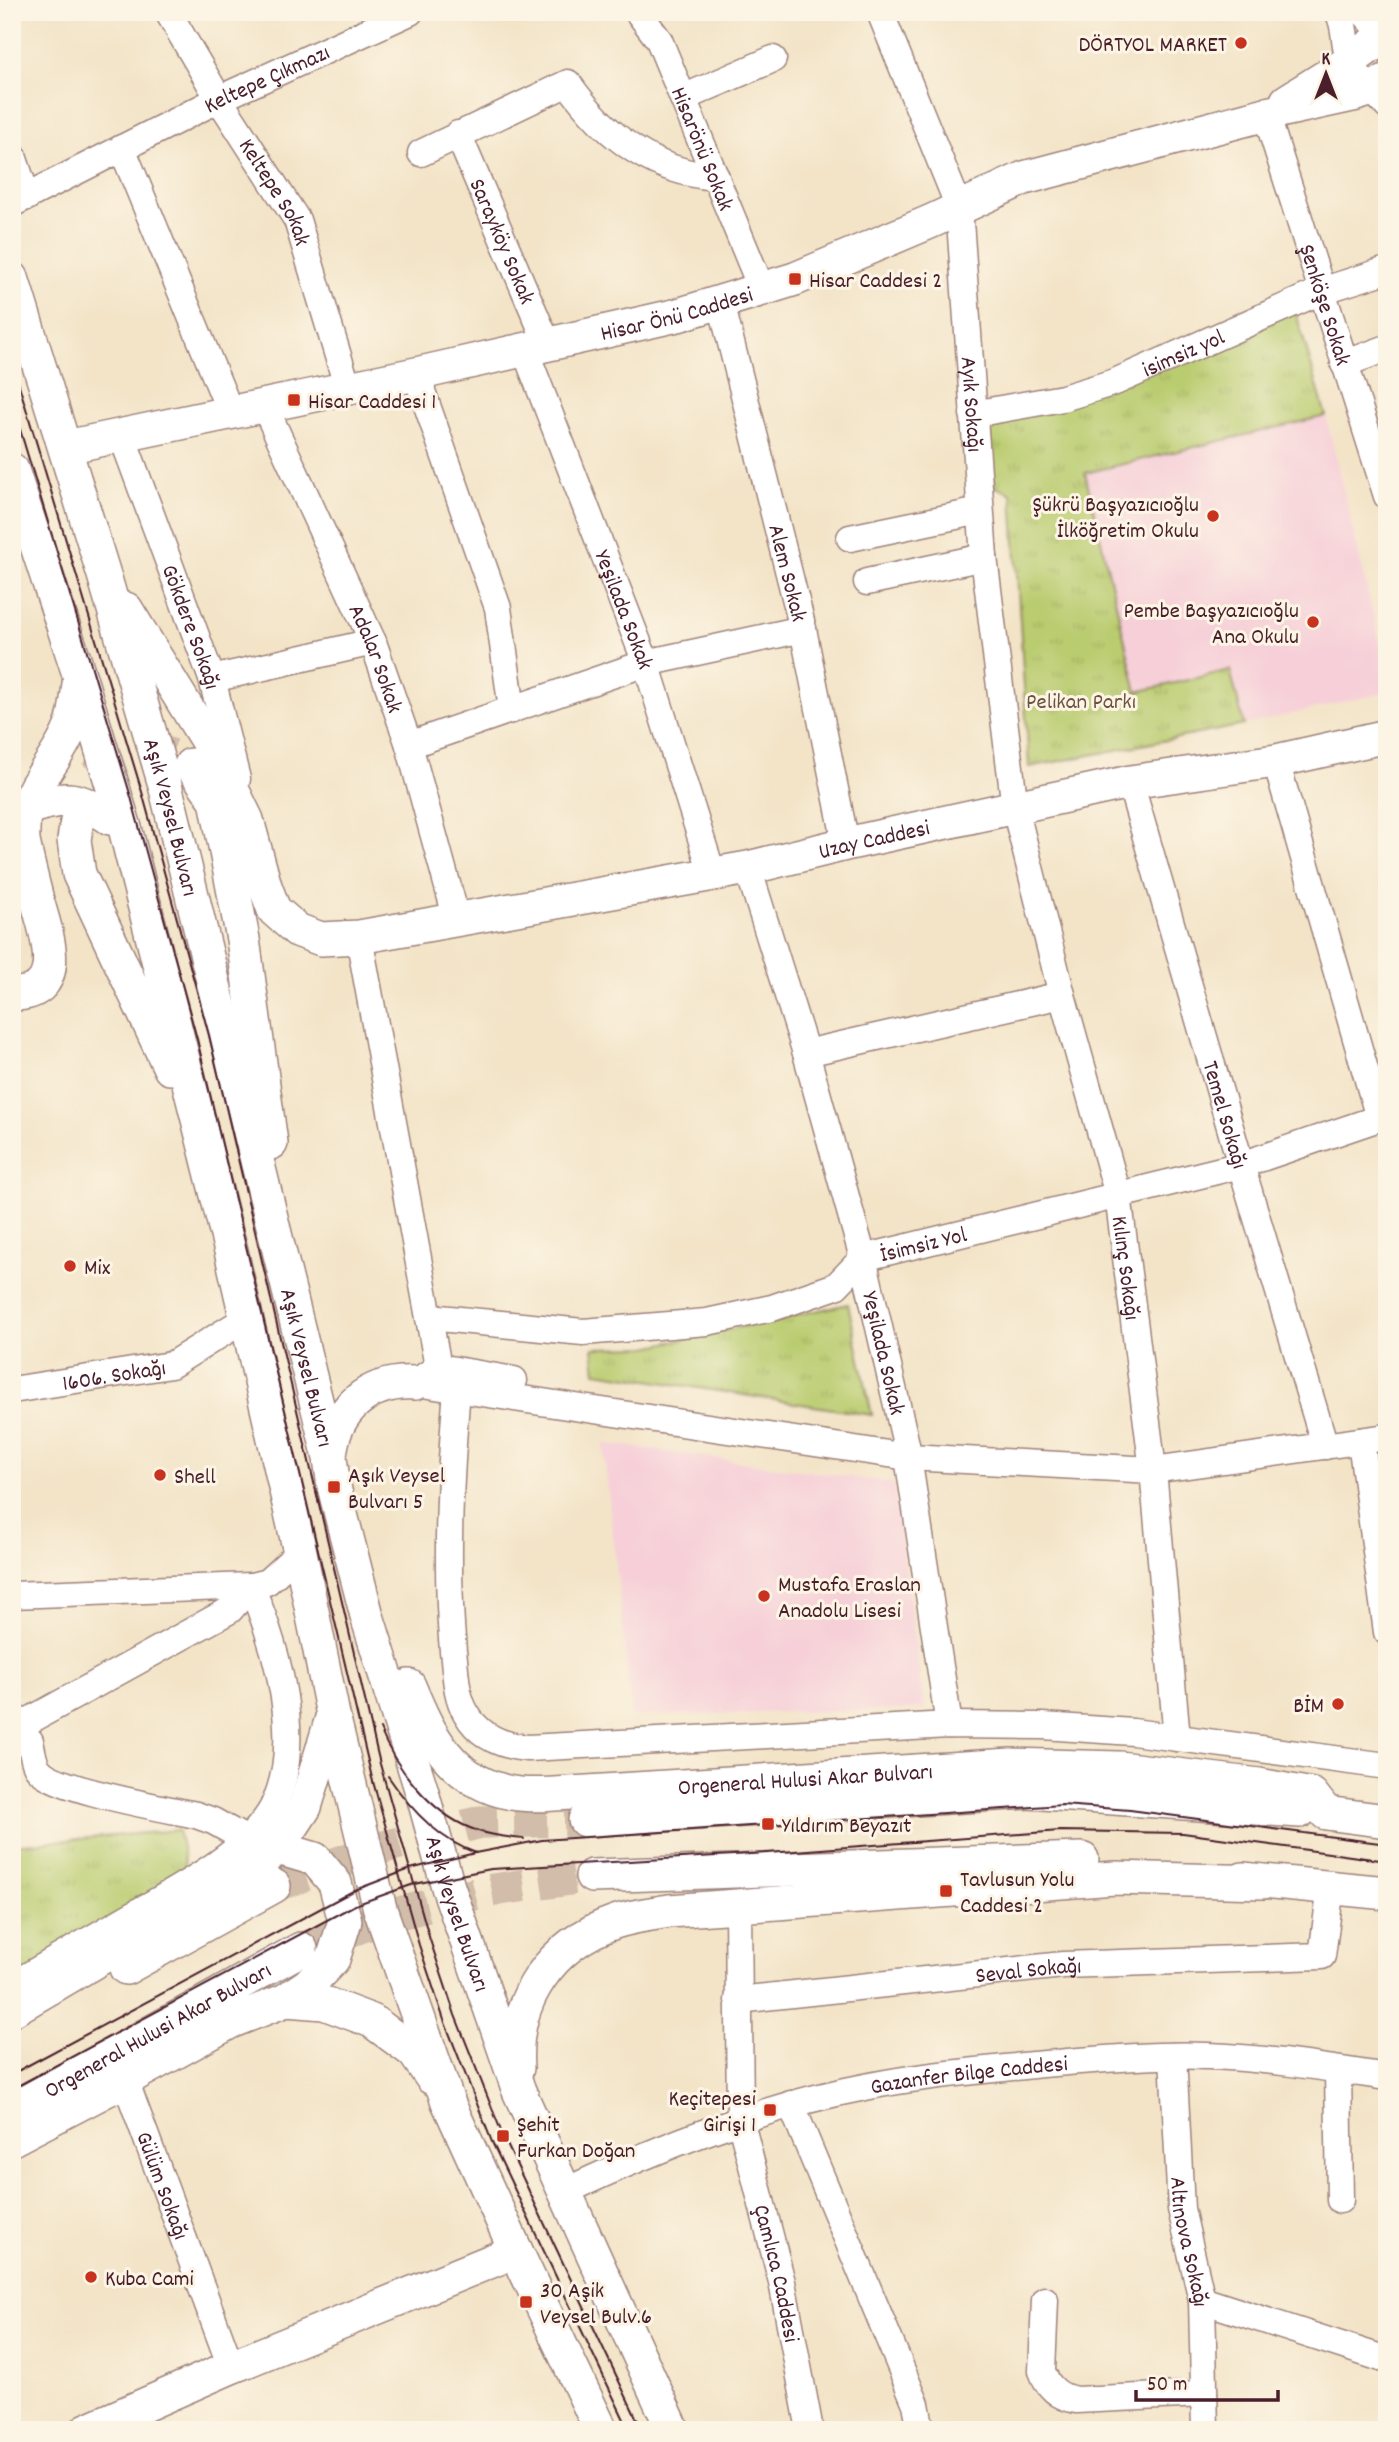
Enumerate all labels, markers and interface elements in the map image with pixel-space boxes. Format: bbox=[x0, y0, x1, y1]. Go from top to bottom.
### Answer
place label: DÖRTYOL MARKET bbox=[1078, 30, 1227, 63]
marker: DÖRTYOL MARKET bbox=[1233, 35, 1249, 51]
street label: Keltepe Çıkmazı bbox=[199, 38, 336, 124]
north arrow bbox=[1290, 38, 1360, 108]
text: K bbox=[1322, 47, 1331, 74]
street label: Hisarönü Sokak bbox=[660, 83, 741, 216]
street label: Keltepe Sokak bbox=[229, 133, 317, 250]
street label: Sarayköy Sokak bbox=[459, 174, 542, 310]
street label: Şenköşe Sokak bbox=[1288, 241, 1358, 370]
place label: Hisar Caddesi 2 bbox=[809, 266, 942, 299]
marker: Hisar Caddesi 2 bbox=[787, 271, 803, 287]
street label: Hisar Önü Caddesi bbox=[598, 280, 758, 352]
street label: isimsiz yol bbox=[1138, 322, 1231, 388]
street label: Ayık Sokağı bbox=[950, 355, 989, 453]
place label: Hisar Caddesi 1 bbox=[308, 387, 436, 420]
marker: Hisar Caddesi 1 bbox=[286, 392, 302, 408]
place label: Şükrü Başyazıcıoğlu İlköğretim Okulu bbox=[1033, 490, 1199, 549]
marker: Şükrü Başyazıcıoğlu İlköğretim Okulu bbox=[1205, 508, 1221, 524]
street label: Alem Sokak bbox=[757, 521, 814, 626]
street label: Yeşilada Sokak bbox=[584, 546, 660, 674]
street label: Gökdere Sokağı bbox=[151, 560, 227, 693]
place label: Pembe Başyazıcıoğlu Ana Okulu bbox=[1123, 596, 1299, 655]
street label: Adalar Sokak bbox=[338, 599, 410, 718]
marker: Pembe Başyazıcıoğlu Ana Okulu bbox=[1305, 614, 1321, 630]
park label: Pelikan Parkı bbox=[1026, 687, 1136, 720]
street label: Aşık Veysel Bulvarı bbox=[132, 735, 205, 900]
street label: Uzay Caddesi bbox=[816, 813, 933, 870]
street label: Temel Sokağı bbox=[1192, 1057, 1254, 1173]
street label: Kılınç Sokağı bbox=[1101, 1214, 1147, 1322]
street label: İsimsiz Yol bbox=[877, 1220, 971, 1273]
place label: Mix bbox=[84, 1253, 111, 1286]
marker: Mix bbox=[62, 1258, 78, 1274]
street label: Aşık Veysel Bulvarı bbox=[269, 1285, 340, 1451]
street label: Yeşilada Sokak bbox=[851, 1289, 912, 1419]
street label: 1606. Sokağı bbox=[60, 1353, 168, 1402]
place label: Aşık Veysel Bulvarı 5 bbox=[348, 1461, 446, 1520]
place label: Shell bbox=[174, 1462, 216, 1495]
marker: Shell bbox=[152, 1467, 168, 1483]
marker: Aşık Veysel Bulvarı 5 bbox=[326, 1479, 342, 1495]
place label: Mustafa Eraslan Anadolu Lisesi bbox=[778, 1570, 921, 1629]
marker: Mustafa Eraslan Anadolu Lisesi bbox=[756, 1588, 772, 1604]
place label: BİM bbox=[1293, 1691, 1324, 1724]
marker: BİM bbox=[1330, 1696, 1346, 1712]
street label: Orgeneral Hulusi Akar Bulvarı bbox=[677, 1757, 934, 1806]
place label: Yıldırım Beyazıt bbox=[782, 1811, 912, 1844]
marker: Yıldırım Beyazıt bbox=[760, 1816, 776, 1832]
street label: Aşık Veysel Bulvarı bbox=[415, 1833, 496, 1997]
place label: Tavlusun Yolu Caddesi 2 bbox=[960, 1865, 1075, 1924]
marker: Tavlusun Yolu Caddesi 2 bbox=[938, 1883, 954, 1899]
street label: Seval Sokağı bbox=[974, 1951, 1082, 1994]
street label: Orgeneral Hulusi Akar Bulvarı bbox=[39, 1956, 278, 2109]
street label: Gazanfer Bilge Caddesi bbox=[868, 2049, 1069, 2106]
place label: Keçitepesi Girişi 1 bbox=[669, 2084, 756, 2143]
marker: Keçitepesi Girişi 1 bbox=[762, 2102, 778, 2118]
place label: Şehit Furkan Doğan bbox=[517, 2110, 635, 2169]
street label: Gülüm Sokağı bbox=[125, 2128, 196, 2245]
marker: Şehit Furkan Doğan bbox=[495, 2128, 511, 2144]
street label: Altınova Sokağı bbox=[1159, 2176, 1215, 2307]
street label: Çamlıca Caddesi bbox=[743, 2202, 806, 2345]
place label: Kuba Cami bbox=[105, 2264, 194, 2297]
marker: Kuba Cami bbox=[83, 2269, 99, 2285]
place label: 30 Aşik Veysel Bulv.6 bbox=[540, 2276, 652, 2335]
marker: 30 Aşik Veysel Bulv.6 bbox=[518, 2294, 534, 2310]
scale bar bbox=[1136, 2358, 1278, 2402]
text: 50 m bbox=[1147, 2371, 1187, 2401]

